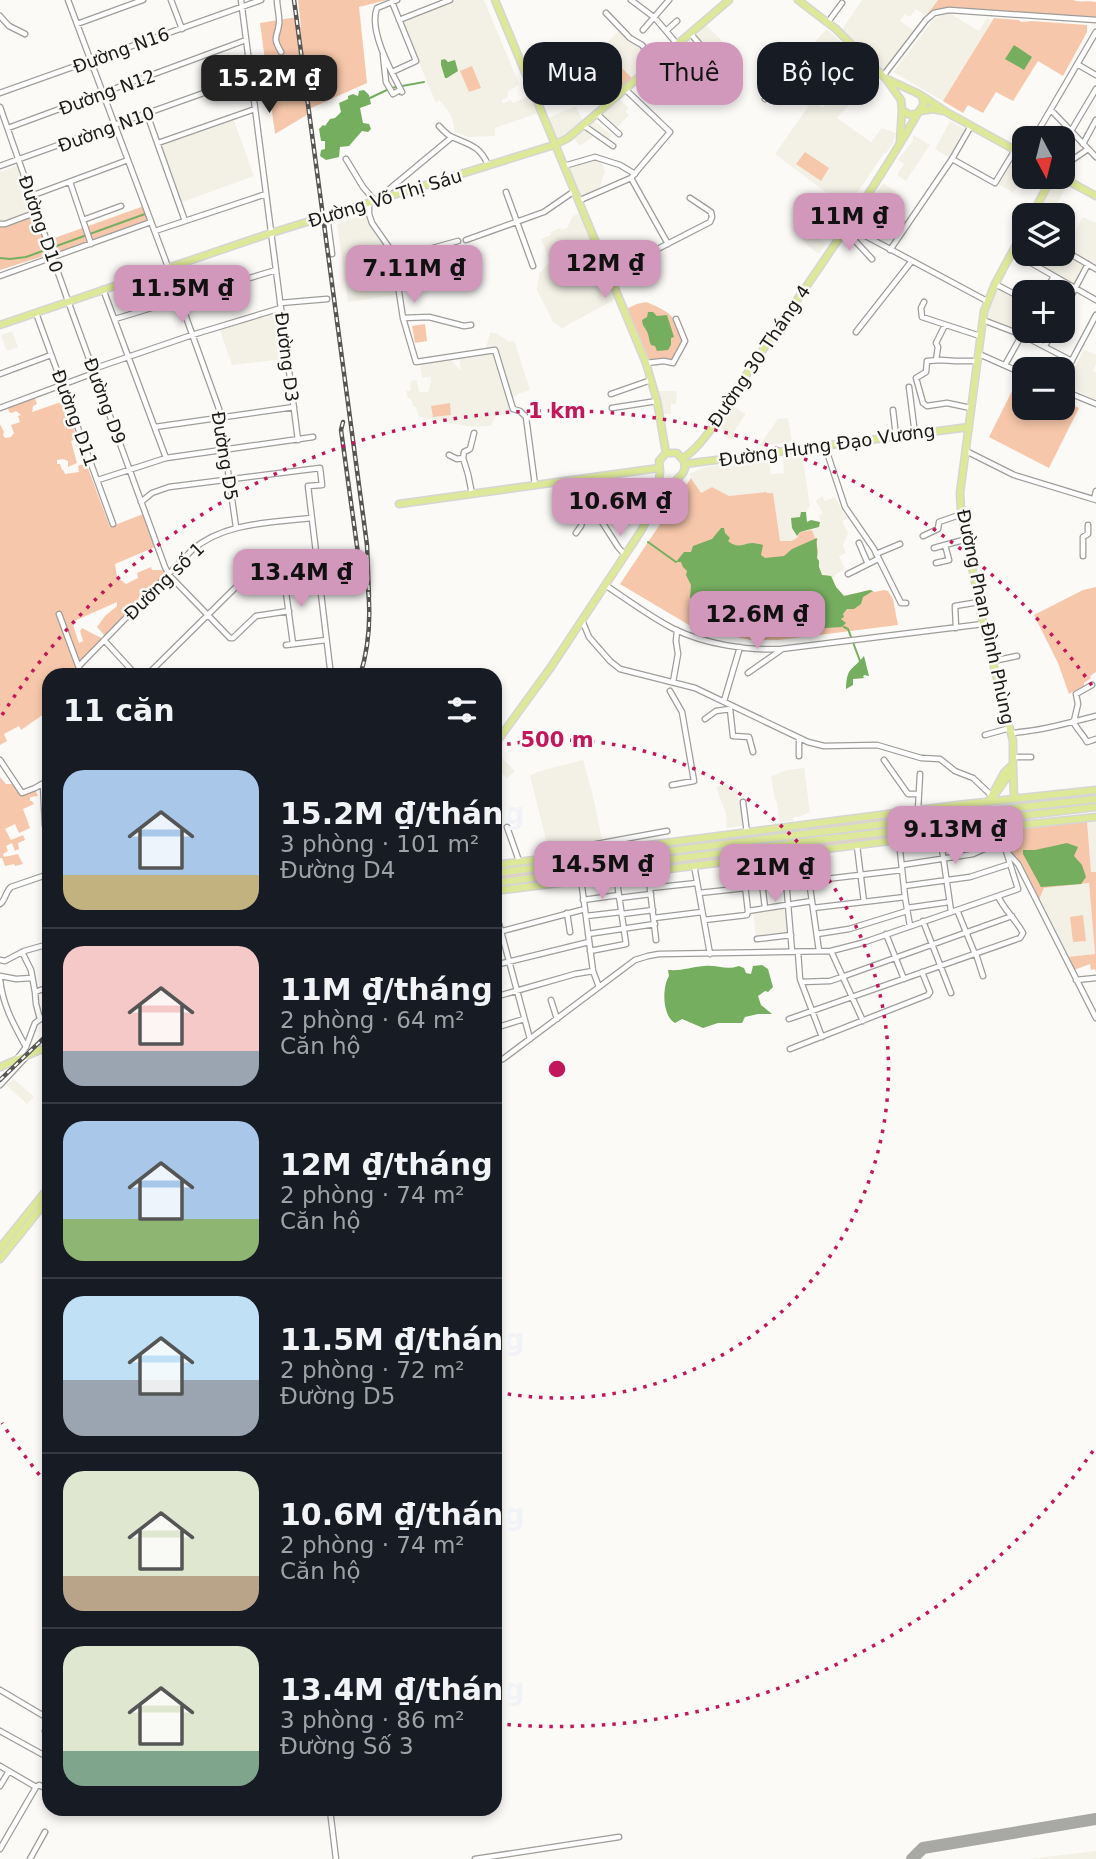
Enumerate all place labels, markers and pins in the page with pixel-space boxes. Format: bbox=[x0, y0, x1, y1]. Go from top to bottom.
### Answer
pin: 15.2M ₫ bbox=[204, 55, 334, 115]
pin: 11M ₫ bbox=[800, 194, 898, 253]
pin: 12M ₫ bbox=[556, 240, 654, 300]
pin: 7.11M ₫ bbox=[349, 246, 479, 305]
pin: 11.5M ₫ bbox=[117, 266, 247, 325]
pin: 10.6M ₫ bbox=[555, 478, 685, 538]
pin: 13.4M ₫ bbox=[236, 550, 366, 609]
pin: 12.6M ₫ bbox=[692, 592, 822, 651]
pin: 9.13M ₫ bbox=[890, 806, 1020, 866]
pin: 14.5M ₫ bbox=[537, 842, 667, 901]
pin: 21M ₫ bbox=[726, 844, 824, 904]
centre of rings bbox=[545, 1057, 569, 1081]

